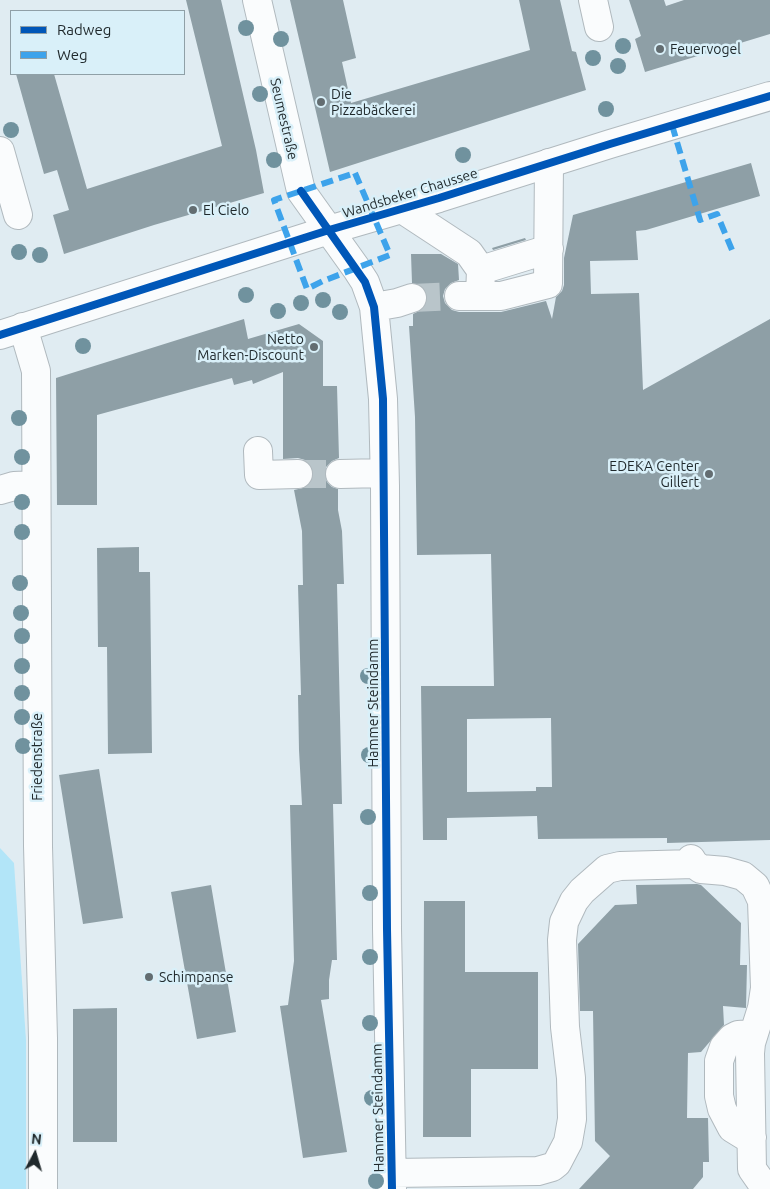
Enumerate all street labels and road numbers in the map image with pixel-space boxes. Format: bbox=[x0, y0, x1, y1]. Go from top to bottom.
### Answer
street label: Seumestraße bbox=[266, 77, 302, 161]
street label: Wandsbeker Chaussee bbox=[340, 164, 480, 222]
street label: Hammer Steindamm bbox=[365, 639, 381, 767]
street label: Friedenstraße bbox=[29, 713, 45, 801]
street label: Hammer Steindamm bbox=[368, 1043, 388, 1173]

